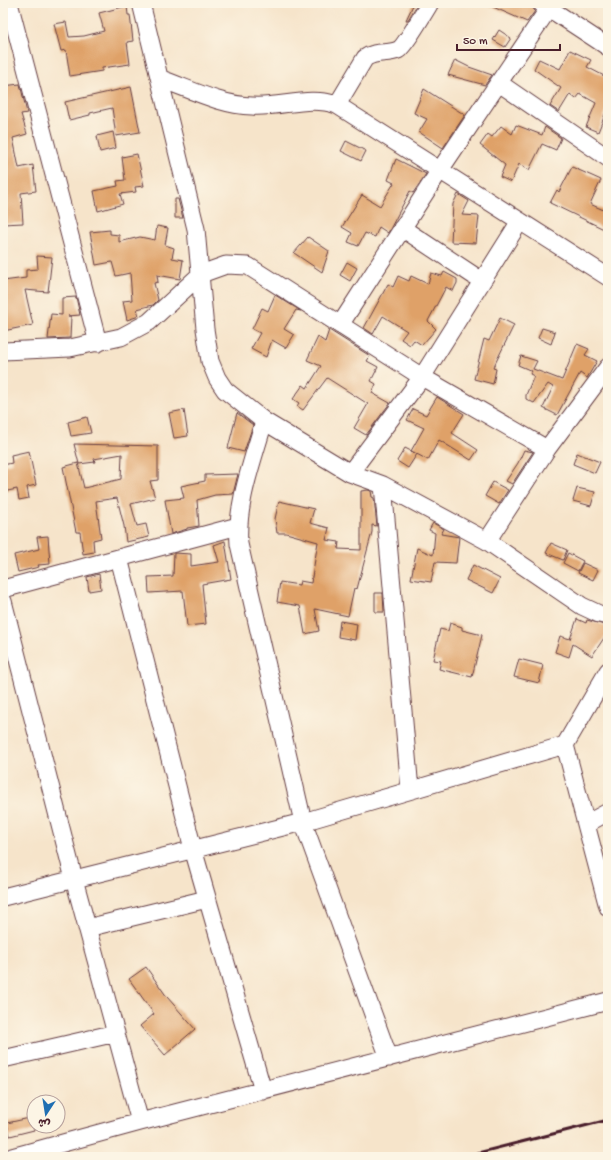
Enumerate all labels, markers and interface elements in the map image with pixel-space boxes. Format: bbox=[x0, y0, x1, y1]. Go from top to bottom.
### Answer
scale bar bbox=[457, 26, 560, 52]
text: 50 m bbox=[463, 35, 488, 49]
north arrow bbox=[26, 1094, 66, 1134]
text: ش bbox=[37, 1115, 52, 1129]

